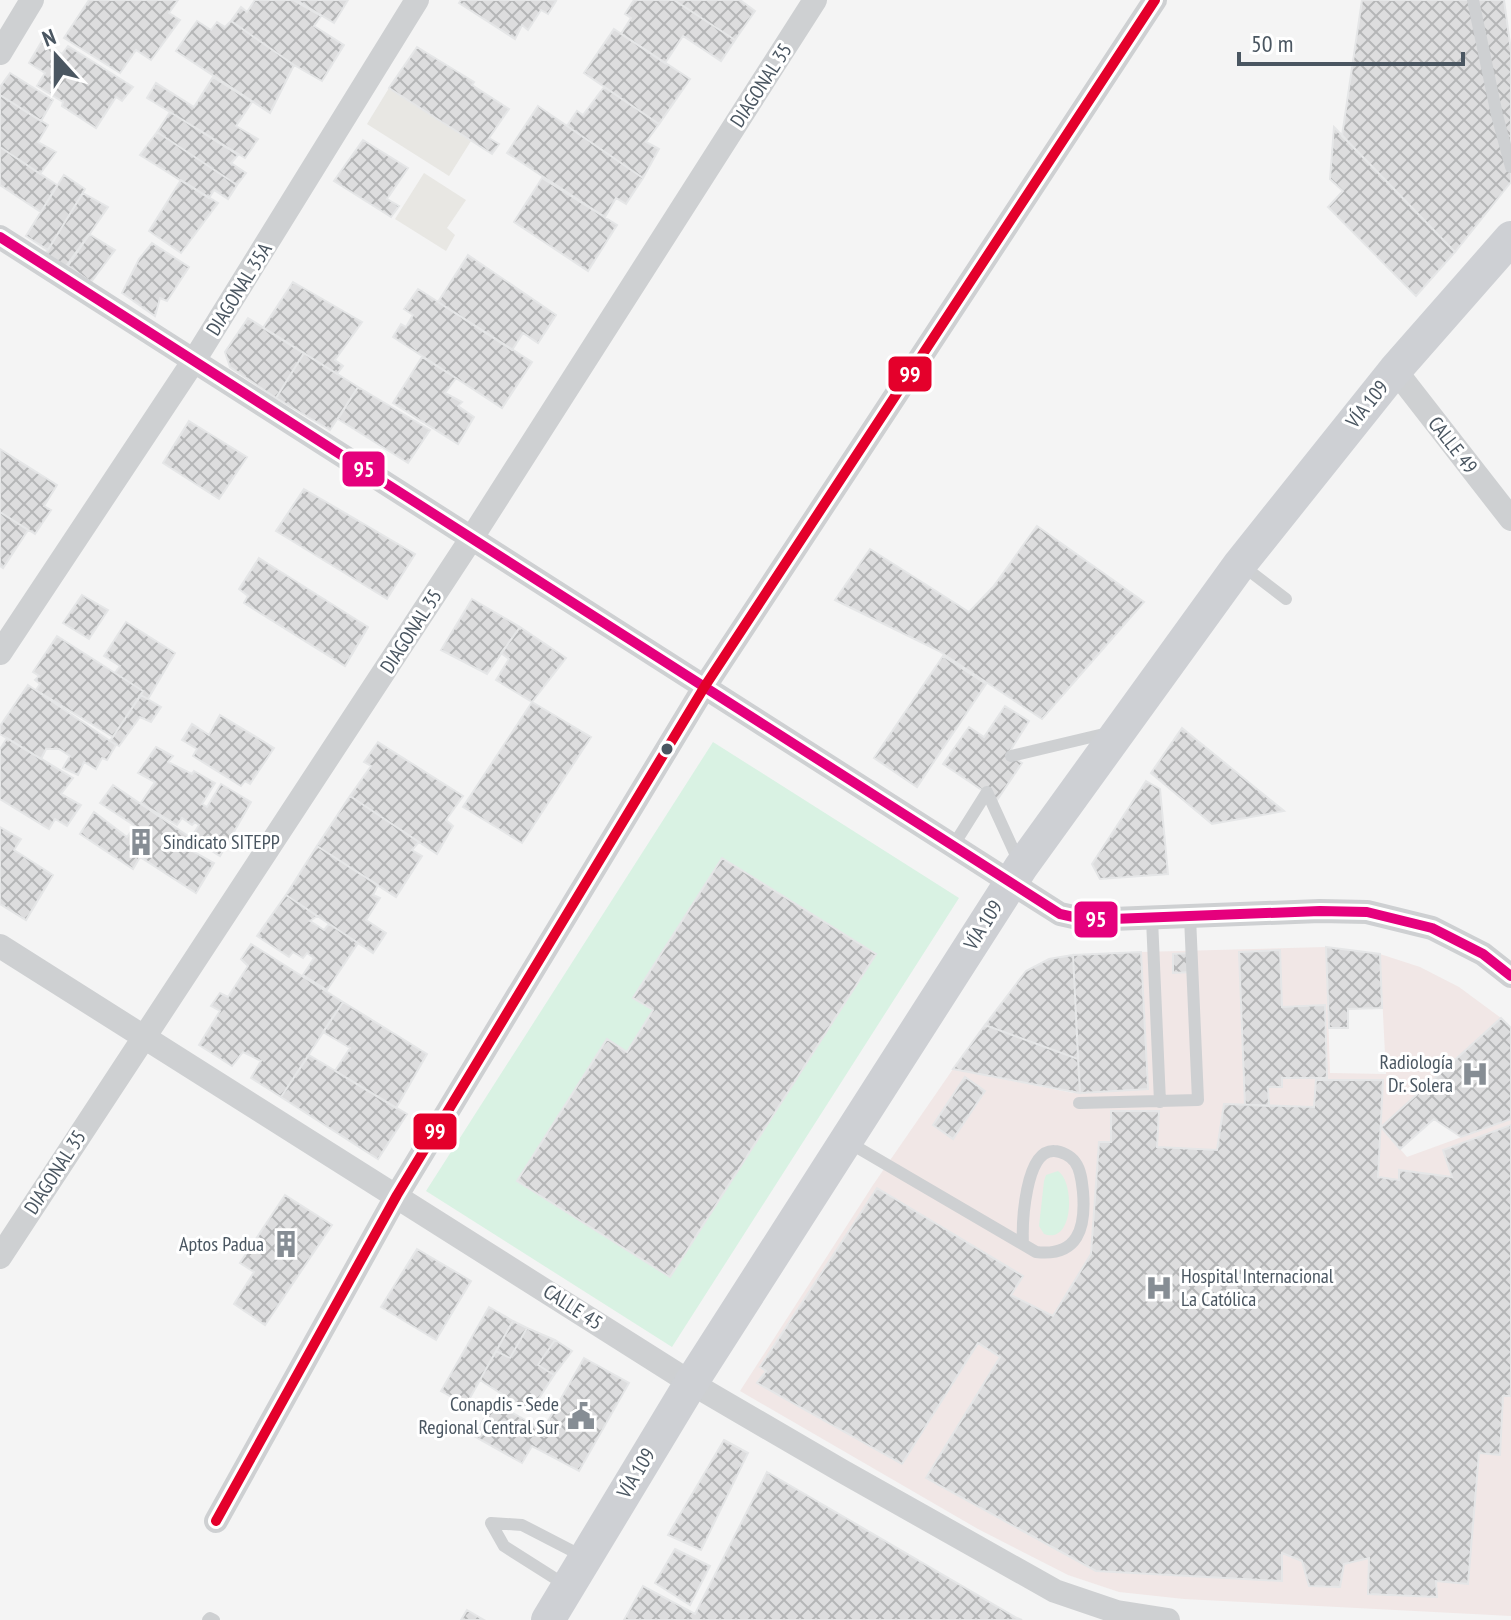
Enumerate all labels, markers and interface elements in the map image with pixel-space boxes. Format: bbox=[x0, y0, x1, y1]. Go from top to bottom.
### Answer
north arrow bbox=[16, 16, 96, 96]
scale bar bbox=[1239, 16, 1463, 66]
text: N bbox=[38, 22, 59, 53]
text: 50 m bbox=[1251, 28, 1293, 59]
street label: DIAGONAL 35 bbox=[724, 38, 798, 132]
street label: DIAGONAL 35A bbox=[200, 237, 278, 340]
line badge: 99 bbox=[887, 355, 933, 393]
text: 99 bbox=[899, 360, 921, 388]
street label: VÍA 109 bbox=[1339, 375, 1394, 434]
street label: CALLE 49 bbox=[1423, 411, 1483, 479]
line badge: 95 bbox=[341, 450, 386, 488]
text: 95 bbox=[353, 455, 375, 483]
street label: DIAGONAL 35 bbox=[374, 584, 448, 678]
unlabelled marker bbox=[659, 741, 675, 757]
building icon: Sindicato SITEPP bbox=[126, 827, 156, 857]
place label: Sindicato SITEPP bbox=[163, 829, 280, 855]
street label: VÍA 109 bbox=[957, 895, 1008, 956]
line badge: 95 bbox=[1073, 900, 1119, 939]
text: 95 bbox=[1085, 905, 1107, 933]
place label: Radiología Dr. Solera bbox=[1379, 1049, 1453, 1098]
hospital icon: Radiología Dr. Solera bbox=[1460, 1059, 1490, 1089]
line badge: 99 bbox=[412, 1112, 458, 1151]
text: 99 bbox=[424, 1117, 446, 1145]
street label: DIAGONAL 35 bbox=[18, 1125, 92, 1219]
building icon: Aptos Padua bbox=[271, 1229, 301, 1259]
place label: Aptos Padua bbox=[179, 1231, 264, 1257]
place label: Hospital Internacional La Católica bbox=[1181, 1263, 1334, 1312]
hospital icon: Hospital Internacional La Católica bbox=[1144, 1273, 1174, 1303]
street label: CALLE 45 bbox=[538, 1278, 608, 1336]
place label: Conapdis - Sede Regional Central Sur bbox=[419, 1391, 560, 1440]
public building icon: Conapdis - Sede Regional Central Sur bbox=[566, 1401, 596, 1431]
street label: VÍA 109 bbox=[610, 1443, 661, 1504]

